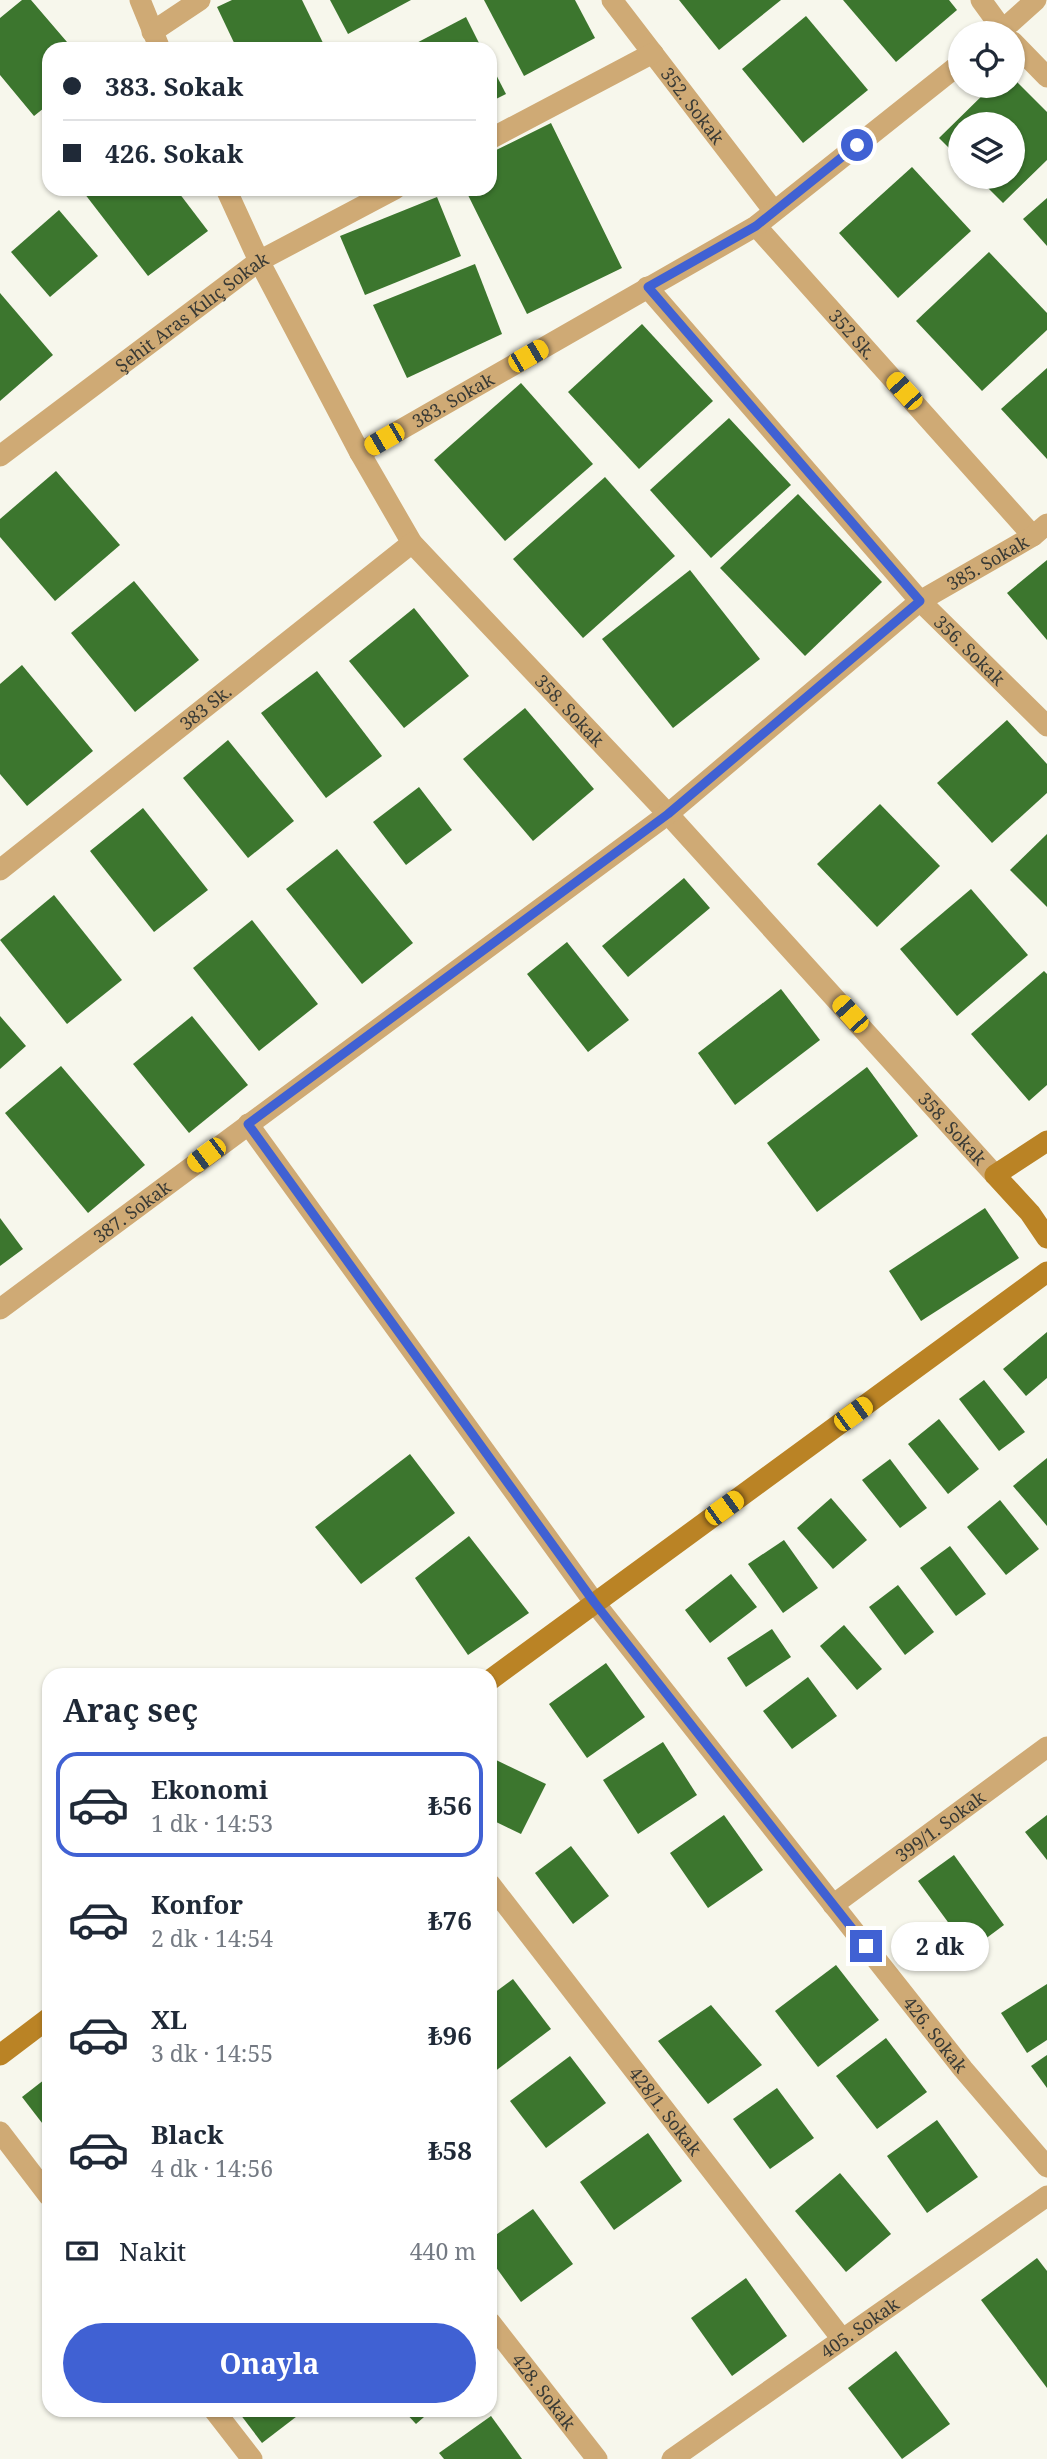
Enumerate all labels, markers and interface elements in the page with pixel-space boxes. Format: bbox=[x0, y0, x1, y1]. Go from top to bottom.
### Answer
map controls bbox=[948, 21, 1025, 189]
button: locate bbox=[948, 21, 1025, 98]
street label: 352. Sokak bbox=[656, 62, 730, 149]
text: 383. Sokak bbox=[105, 68, 243, 104]
button: layers bbox=[948, 112, 1025, 189]
route start bbox=[841, 129, 873, 161]
text: 426. Sokak bbox=[105, 135, 243, 171]
street label: Şehit Aras Kılıç Sokak bbox=[110, 246, 273, 377]
street label: 352 Sk. bbox=[824, 304, 881, 364]
car bbox=[505, 336, 552, 376]
street label: 383. Sokak bbox=[407, 367, 499, 433]
car bbox=[883, 368, 926, 414]
car bbox=[361, 419, 408, 459]
street label: 385. Sokak bbox=[942, 529, 1033, 595]
street label: 356. Sokak bbox=[929, 610, 1011, 691]
street label: 358. Sokak bbox=[530, 669, 610, 752]
street label: 383 Sk. bbox=[174, 679, 236, 735]
car bbox=[829, 991, 872, 1037]
street label: 358. Sokak bbox=[913, 1087, 992, 1170]
car bbox=[183, 1134, 230, 1176]
street label: 387. Sokak bbox=[88, 1174, 176, 1248]
car bbox=[830, 1393, 877, 1435]
car bbox=[701, 1487, 748, 1529]
text: Araç seç bbox=[63, 1688, 198, 1731]
text: Ekonomi bbox=[151, 1771, 268, 1807]
icon: car bbox=[67, 1773, 130, 1836]
street label: 399/1. Sokak bbox=[890, 1785, 990, 1867]
text: ₺56 bbox=[428, 1787, 472, 1823]
text: 1 dk · 14:53 bbox=[151, 1807, 273, 1839]
text: Konfor bbox=[151, 1886, 243, 1922]
icon: car bbox=[67, 1888, 130, 1951]
text: ₺76 bbox=[428, 1902, 472, 1938]
text: 2 dk · 14:54 bbox=[151, 1922, 273, 1954]
callout: 2 dk bbox=[890, 1922, 988, 1970]
route end bbox=[850, 1930, 882, 1962]
text: 2 dk bbox=[916, 1930, 964, 1962]
street label: 426. Sokak bbox=[898, 1991, 973, 2078]
text: XL bbox=[151, 2001, 187, 2037]
icon: car bbox=[67, 2003, 130, 2066]
text: ₺96 bbox=[428, 2017, 472, 2053]
text: 3 dk · 14:55 bbox=[151, 2037, 273, 2069]
street label: 428/1. Sokak bbox=[624, 2062, 708, 2161]
text: Black bbox=[151, 2116, 224, 2152]
icon: car bbox=[67, 2118, 130, 2181]
text: ₺58 bbox=[428, 2132, 472, 2168]
text: 4 dk · 14:56 bbox=[151, 2152, 273, 2184]
icon: cash bbox=[63, 2232, 101, 2270]
text: Nakit bbox=[119, 2233, 186, 2269]
text: 440 m bbox=[410, 2235, 476, 2267]
street label: 405. Sokak bbox=[815, 2291, 904, 2363]
button: Onayla bbox=[63, 2323, 476, 2403]
street label: 428. Sokak bbox=[507, 2348, 582, 2435]

